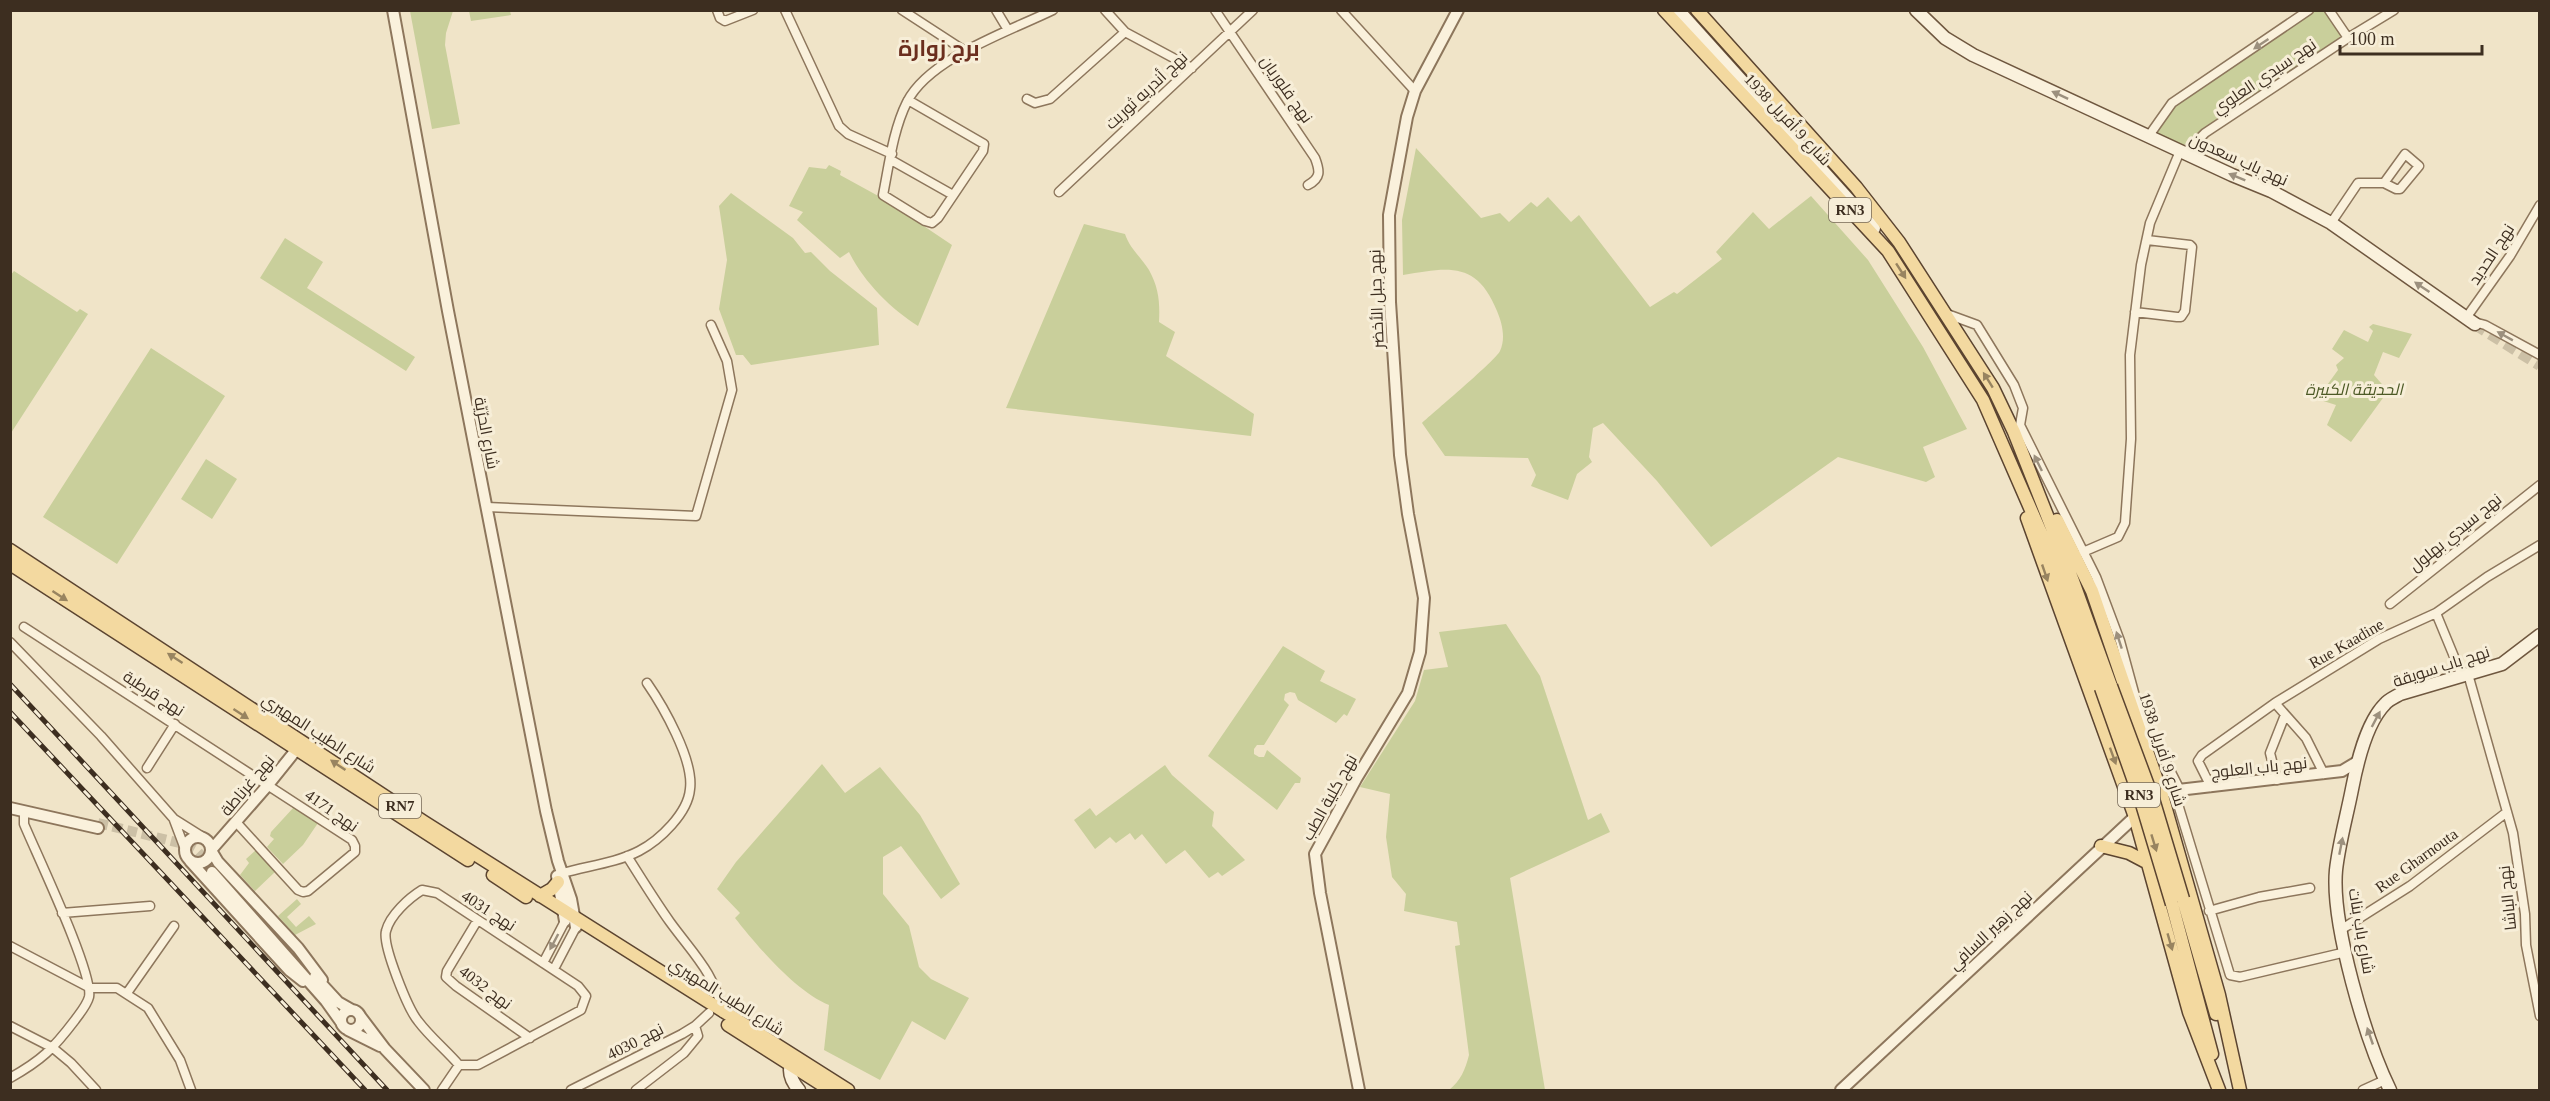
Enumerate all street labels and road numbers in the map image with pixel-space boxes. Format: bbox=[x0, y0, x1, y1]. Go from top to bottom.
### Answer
street label: نهج سيدي العلوي bbox=[2209, 36, 2322, 121]
street label: نهج أندريه ثوريت bbox=[1101, 47, 1193, 135]
street label: نهج فلوريان bbox=[1255, 53, 1316, 128]
street label: شارع 9 أفريل 1938 bbox=[1739, 70, 1835, 171]
street label: نهج باب سعدون bbox=[2186, 130, 2291, 191]
road number: RN3 bbox=[1829, 198, 1871, 222]
street label: نهج الحديد bbox=[2466, 221, 2520, 289]
street label: نهج جبل الأخضر bbox=[1366, 249, 1390, 350]
street label: شارع الحرّيّة bbox=[468, 396, 502, 471]
street label: نهج سيدي بهلول bbox=[2406, 490, 2508, 579]
street label: Rue Kaadine bbox=[2306, 615, 2386, 672]
street label: نهج باب سويقة bbox=[2391, 643, 2493, 693]
street label: نهج قرطبة bbox=[118, 667, 187, 722]
street label: شارع 9 أفريل 1938 bbox=[2133, 690, 2190, 809]
street label: شارع الطيب المهيري bbox=[256, 691, 378, 781]
street label: نهج كلية الطب bbox=[1299, 751, 1363, 845]
street label: نهج غرناطة bbox=[217, 752, 280, 821]
street label: نهج باب العلوج bbox=[2210, 754, 2308, 784]
road number: RN3 bbox=[2118, 783, 2160, 807]
street label: نهج 4171 bbox=[300, 786, 362, 837]
road number: RN7 bbox=[379, 794, 421, 818]
street label: Rue Gharnouta bbox=[2372, 825, 2461, 896]
street label: نهج الباشا bbox=[2496, 864, 2522, 931]
street label: نهج 4031 bbox=[457, 887, 519, 937]
street label: شارع باب بنات bbox=[2343, 887, 2377, 976]
street label: نهج زهير السافي bbox=[1945, 888, 2039, 977]
street label: شارع الطيب المهيري bbox=[664, 954, 787, 1043]
street label: نهج 4032 bbox=[454, 962, 515, 1015]
street label: نهج 4030 bbox=[604, 1020, 668, 1066]

